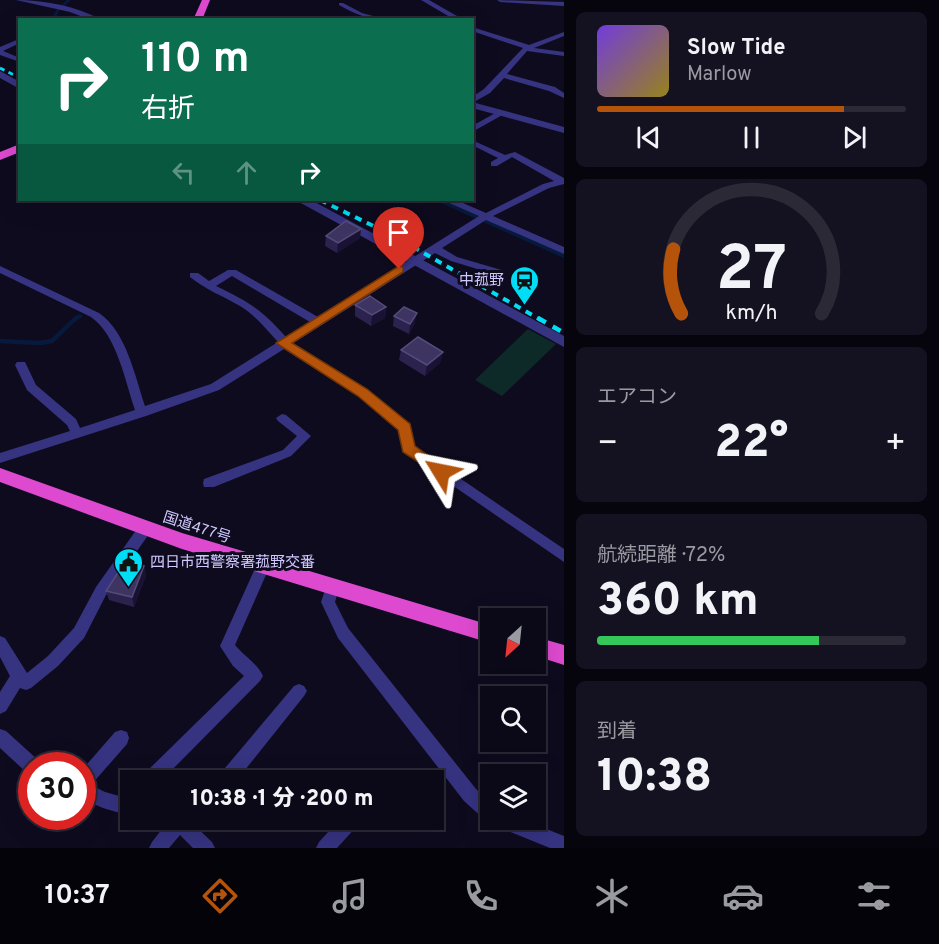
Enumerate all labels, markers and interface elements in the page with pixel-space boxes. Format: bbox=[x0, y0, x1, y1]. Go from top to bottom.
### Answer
text: 110 m bbox=[141, 34, 250, 87]
text: Slow Tide bbox=[687, 35, 786, 62]
icon: right bbox=[42, 42, 120, 120]
text: Marlow bbox=[687, 62, 751, 88]
text: 右折 bbox=[141, 93, 195, 127]
icon: previous bbox=[632, 121, 665, 154]
icon: pause bbox=[735, 121, 768, 154]
icon: next bbox=[838, 121, 871, 154]
icon: left bbox=[167, 156, 200, 189]
icon: ahead bbox=[230, 156, 263, 189]
icon: right bbox=[293, 156, 326, 189]
pin bbox=[373, 207, 424, 269]
icon: arrive bbox=[382, 216, 415, 249]
text: 27 bbox=[716, 233, 787, 312]
station icon: 中菰野 bbox=[509, 264, 541, 306]
place label: 中菰野 bbox=[459, 272, 504, 291]
text: km/h bbox=[725, 300, 778, 327]
text: エアコン bbox=[597, 385, 677, 411]
text: 22° bbox=[715, 416, 788, 473]
text: − bbox=[597, 424, 618, 466]
text: + bbox=[885, 424, 906, 466]
position arrow bbox=[409, 440, 473, 504]
street label: 国道477号 bbox=[160, 509, 233, 548]
text: 航続距離 · 72% bbox=[597, 543, 725, 569]
public building icon: 四日市西警察署菰野交番 bbox=[113, 546, 145, 588]
place label: 四日市西警察署菰野交番 bbox=[150, 554, 315, 573]
text: 360 km bbox=[597, 574, 759, 631]
north arrow bbox=[480, 608, 546, 674]
map controls bbox=[480, 608, 546, 830]
button: search bbox=[480, 686, 546, 752]
text: 到着 bbox=[597, 719, 637, 745]
text: 10:38 bbox=[597, 750, 712, 807]
speed limit sign: 30 bbox=[18, 752, 96, 830]
button: layers bbox=[480, 764, 546, 830]
text: 10:38 · 1 分 · 200 m bbox=[190, 786, 374, 813]
icon: directions bbox=[199, 875, 241, 917]
icon: music bbox=[329, 875, 371, 917]
icon: phone bbox=[460, 875, 502, 917]
icon: climate bbox=[591, 875, 633, 917]
icon: car bbox=[722, 875, 764, 917]
icon: filters bbox=[853, 875, 895, 917]
text: 10:37 bbox=[44, 879, 110, 913]

